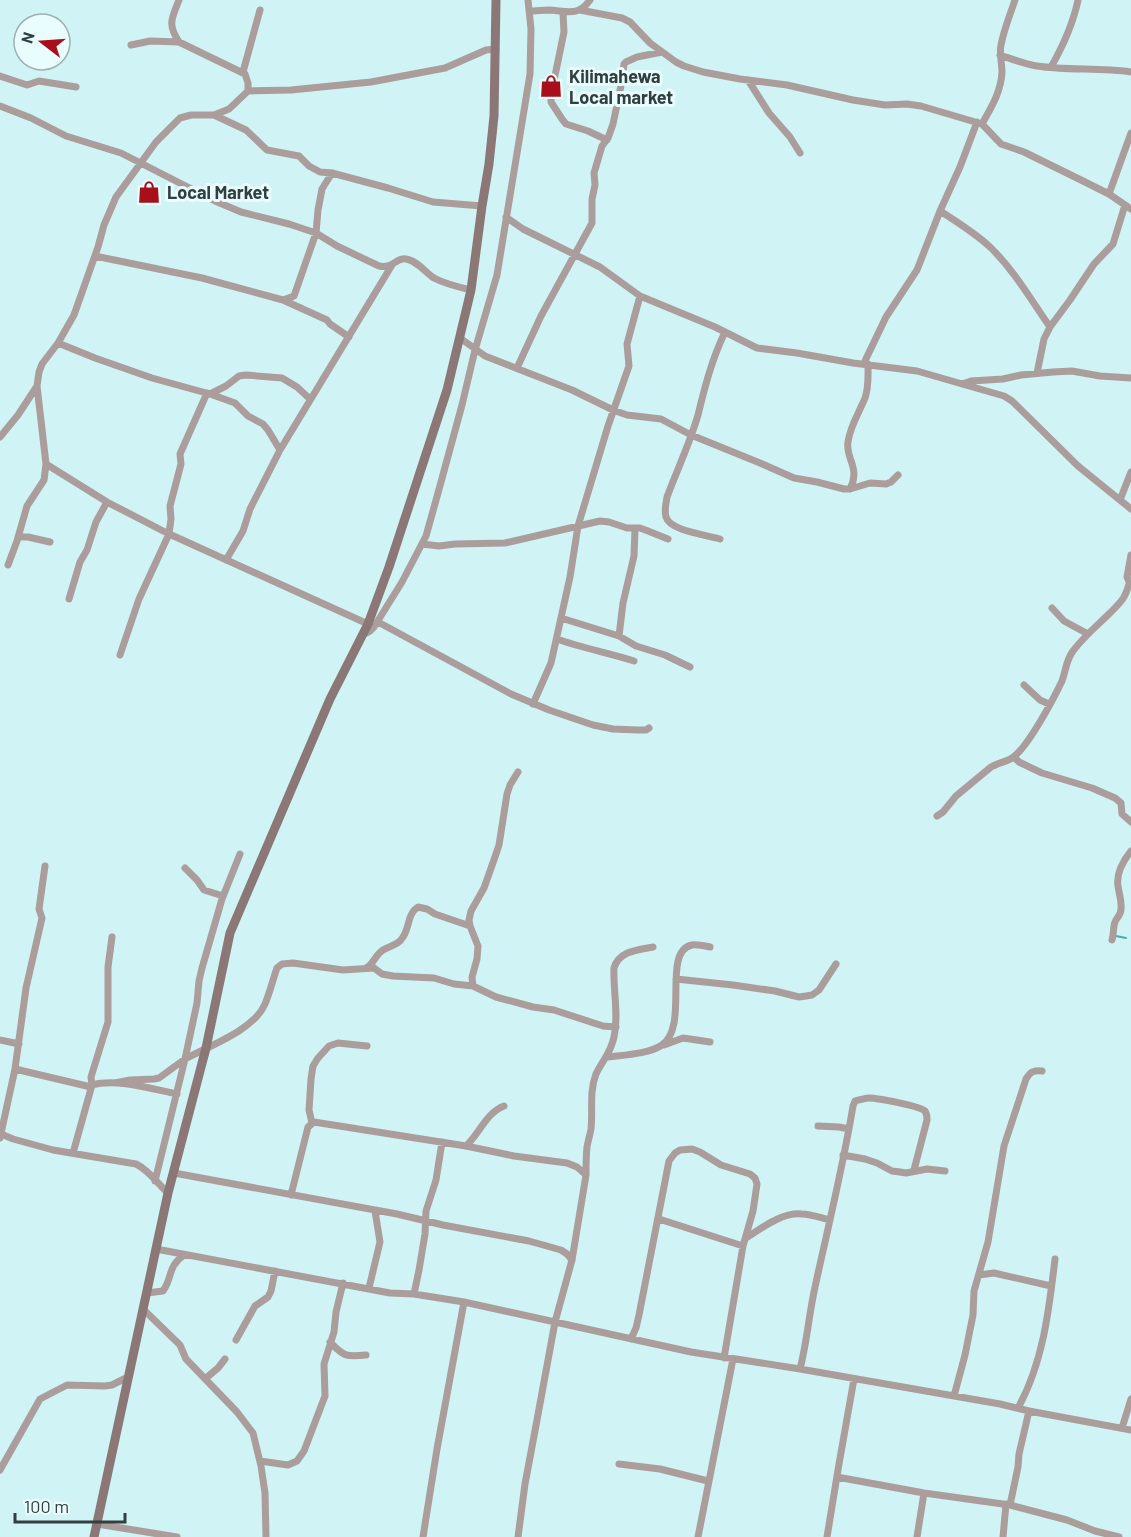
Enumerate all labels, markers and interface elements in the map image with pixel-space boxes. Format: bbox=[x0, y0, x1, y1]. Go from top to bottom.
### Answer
north arrow bbox=[12, 12, 72, 72]
text: N bbox=[17, 30, 38, 45]
place label: Kilimahewa Local market bbox=[569, 65, 673, 108]
shop icon: Kilimahewa Local market bbox=[538, 73, 564, 99]
shop icon: Local Market bbox=[136, 179, 162, 205]
place label: Local Market bbox=[167, 181, 269, 203]
scale bar bbox=[15, 1486, 124, 1524]
text: 100 m bbox=[24, 1495, 69, 1517]

